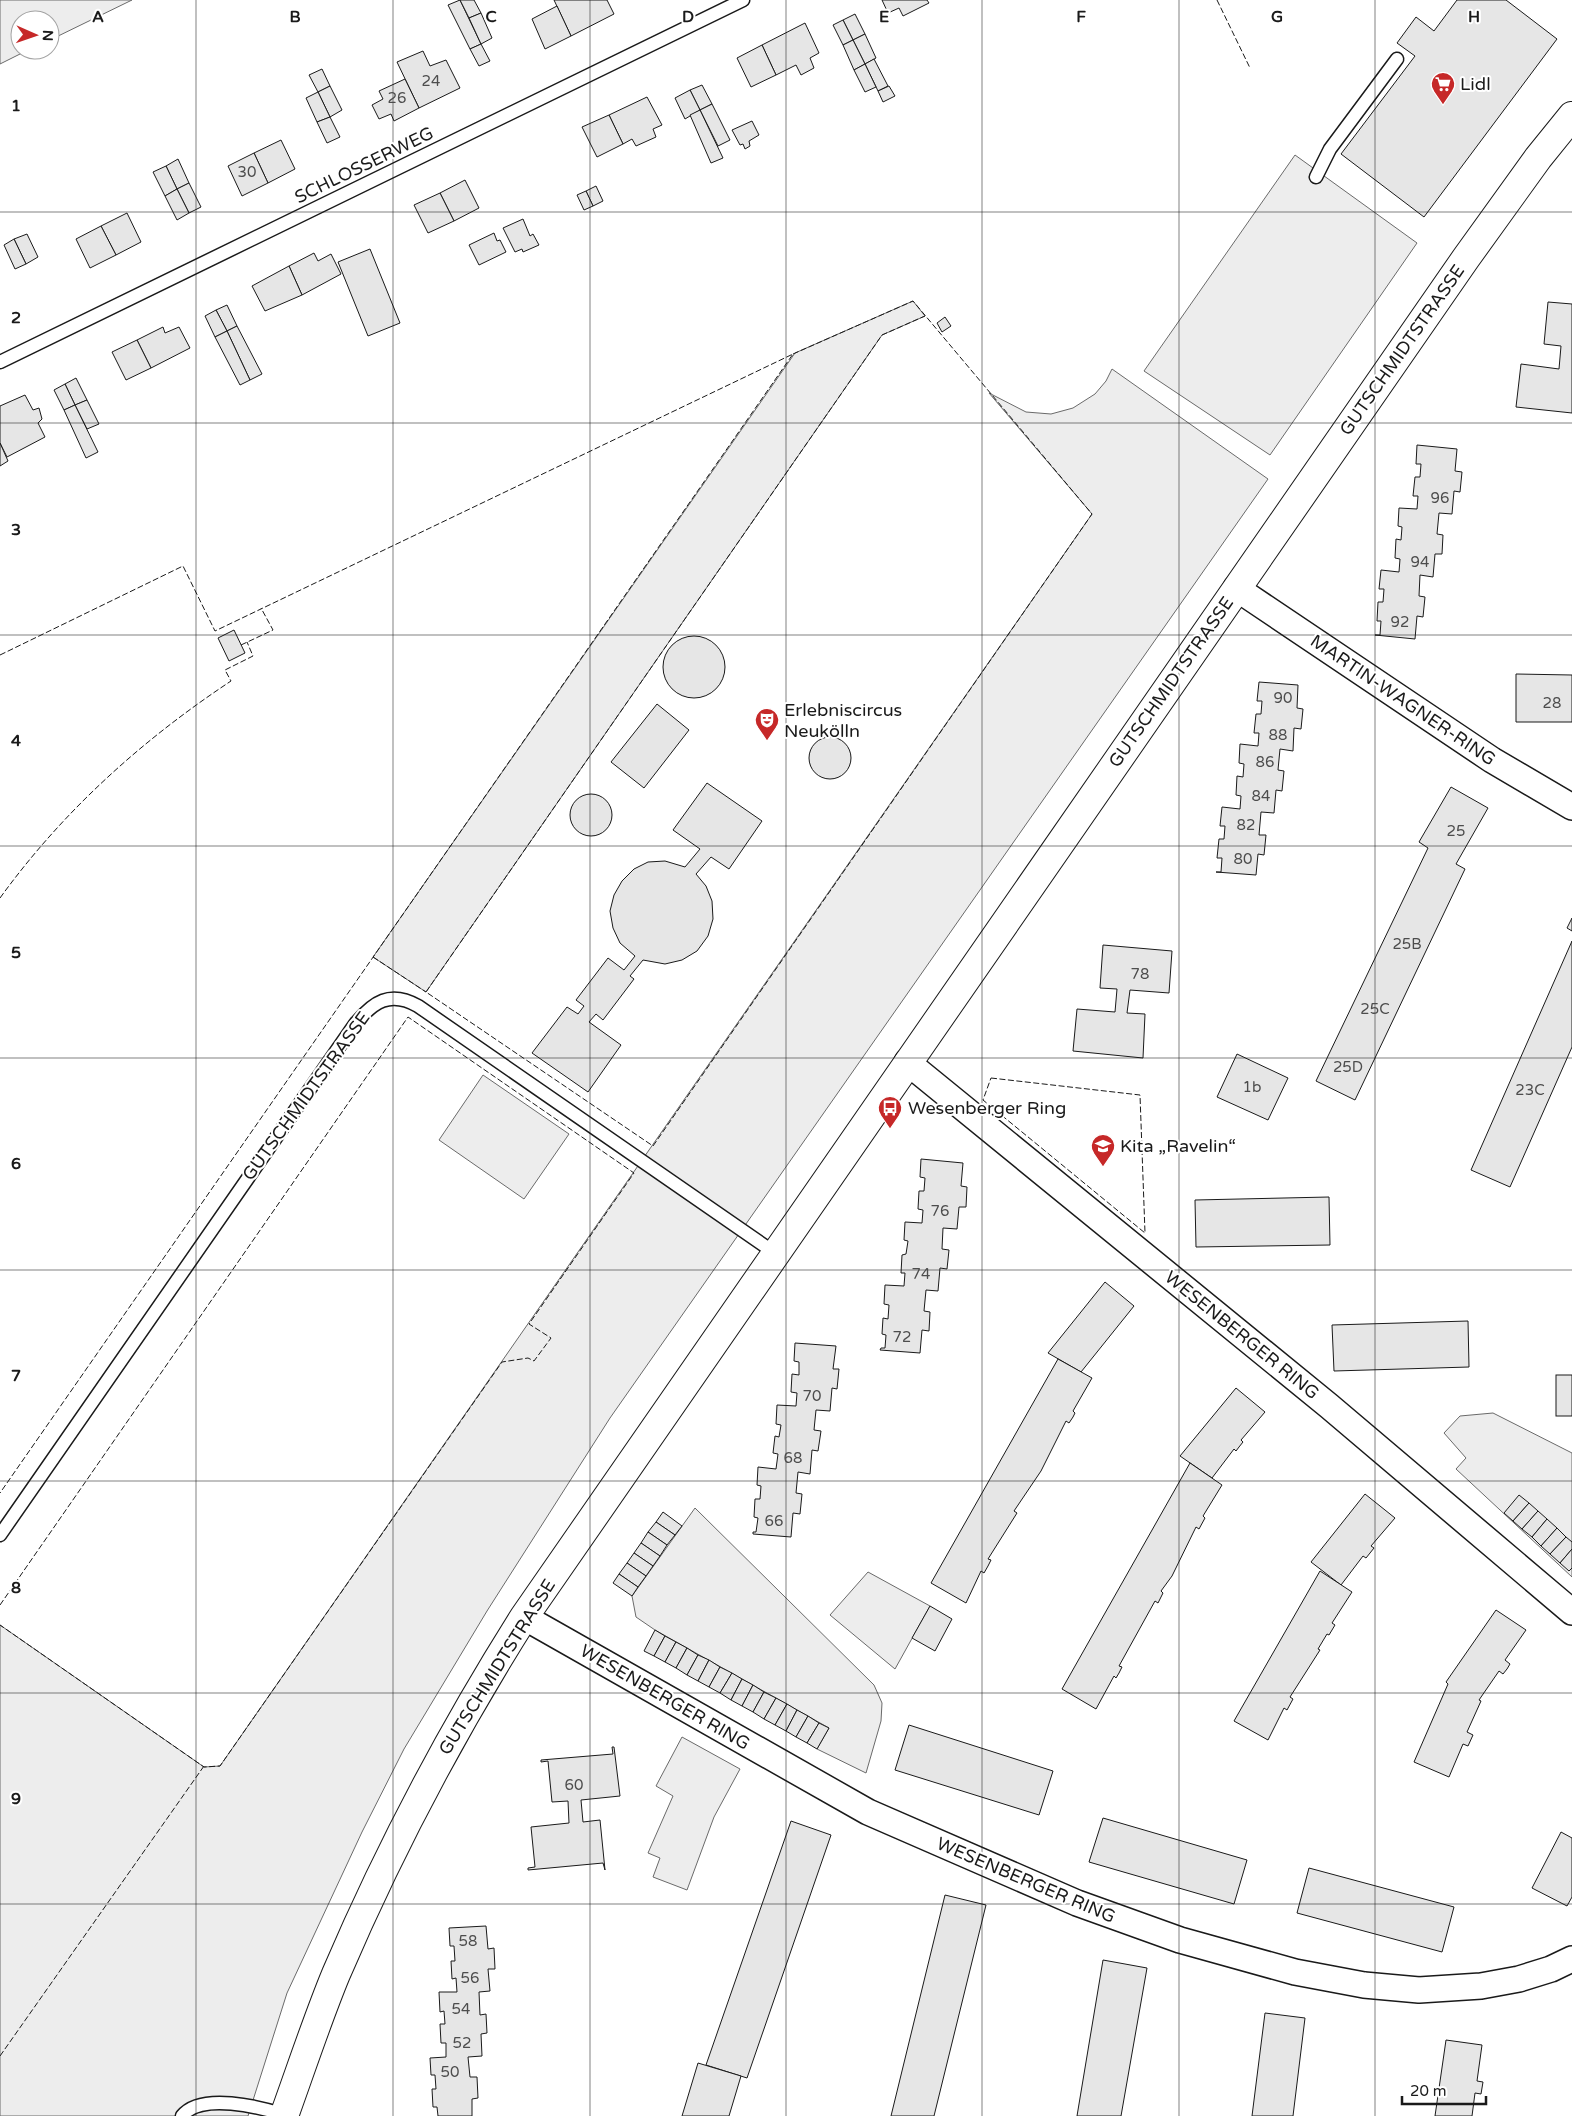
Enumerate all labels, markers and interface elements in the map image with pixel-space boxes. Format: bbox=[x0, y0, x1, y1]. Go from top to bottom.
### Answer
text: A bbox=[92, 7, 104, 27]
text: B bbox=[289, 7, 301, 27]
text: C bbox=[485, 7, 497, 27]
text: D bbox=[682, 7, 694, 27]
text: E bbox=[879, 7, 889, 27]
text: F bbox=[1076, 7, 1086, 27]
text: G bbox=[1271, 7, 1283, 27]
text: H bbox=[1468, 7, 1480, 27]
north arrow bbox=[10, 10, 60, 60]
text: N bbox=[39, 30, 56, 41]
supermarket icon: Lidl bbox=[1430, 71, 1456, 105]
house number: 24 bbox=[422, 72, 440, 90]
place label: Lidl bbox=[1460, 73, 1491, 95]
house number: 26 bbox=[388, 89, 406, 107]
text: 1 bbox=[11, 96, 21, 116]
street label: SCHLOSSERWEG bbox=[291, 122, 437, 208]
house number: 30 bbox=[238, 163, 256, 181]
street label: GUTSCHMIDTSTRASSE bbox=[1335, 260, 1469, 440]
text: 2 bbox=[11, 308, 21, 328]
house number: 96 bbox=[1431, 489, 1449, 507]
text: 3 bbox=[11, 520, 21, 540]
house number: 94 bbox=[1411, 553, 1429, 571]
street label: GUTSCHMIDTSTRASSE bbox=[1104, 592, 1238, 772]
house number: 92 bbox=[1391, 613, 1409, 631]
street label: MARTIN-WAGNER-RING bbox=[1306, 630, 1500, 770]
house number: 90 bbox=[1274, 689, 1292, 707]
house number: 28 bbox=[1543, 694, 1561, 712]
place label: Erlebniscircus Neukölln bbox=[784, 699, 902, 742]
theatre icon: Erlebniscircus Neukölln bbox=[754, 707, 780, 741]
house number: 88 bbox=[1269, 726, 1287, 744]
text: 4 bbox=[11, 731, 21, 751]
house number: 86 bbox=[1256, 753, 1274, 771]
house number: 84 bbox=[1252, 787, 1270, 805]
house number: 82 bbox=[1237, 816, 1255, 834]
house number: 25 bbox=[1447, 822, 1465, 840]
house number: 80 bbox=[1234, 850, 1252, 868]
house number: 25B bbox=[1392, 935, 1422, 953]
text: 5 bbox=[11, 943, 21, 963]
house number: 78 bbox=[1131, 965, 1149, 983]
house number: 25C bbox=[1360, 1000, 1390, 1018]
street label: GUTSCHMIDTSTRASSE bbox=[237, 1007, 375, 1185]
house number: 25D bbox=[1333, 1058, 1363, 1076]
house number: 1b bbox=[1243, 1078, 1261, 1096]
house number: 23C bbox=[1515, 1081, 1545, 1099]
bus stop icon: Wesenberger Ring bbox=[877, 1095, 903, 1129]
place label: Wesenberger Ring bbox=[908, 1097, 1066, 1119]
school or university icon: Kita „Ravelin“ bbox=[1090, 1133, 1116, 1167]
place label: Kita „Ravelin“ bbox=[1120, 1135, 1236, 1157]
text: 6 bbox=[11, 1154, 21, 1174]
house number: 76 bbox=[931, 1202, 949, 1220]
house number: 74 bbox=[912, 1265, 930, 1283]
street label: WESENBERGER RING bbox=[1160, 1266, 1324, 1404]
house number: 72 bbox=[893, 1328, 911, 1346]
text: 7 bbox=[11, 1366, 21, 1386]
house number: 70 bbox=[803, 1387, 821, 1405]
house number: 68 bbox=[784, 1449, 802, 1467]
house number: 66 bbox=[765, 1512, 783, 1530]
street label: GUTSCHMIDTSTRASSE bbox=[434, 1575, 560, 1759]
text: 8 bbox=[11, 1578, 21, 1598]
street label: WESENBERGER RING bbox=[576, 1639, 754, 1755]
house number: 60 bbox=[565, 1776, 583, 1794]
text: 9 bbox=[11, 1789, 21, 1809]
street label: WESENBERGER RING bbox=[933, 1832, 1119, 1928]
house number: 58 bbox=[459, 1932, 477, 1950]
house number: 56 bbox=[461, 1969, 479, 1987]
house number: 54 bbox=[452, 2000, 470, 2018]
house number: 52 bbox=[453, 2034, 471, 2052]
house number: 50 bbox=[441, 2063, 459, 2081]
scale bar bbox=[1402, 2074, 1486, 2106]
text: 20 m bbox=[1410, 2082, 1447, 2100]

